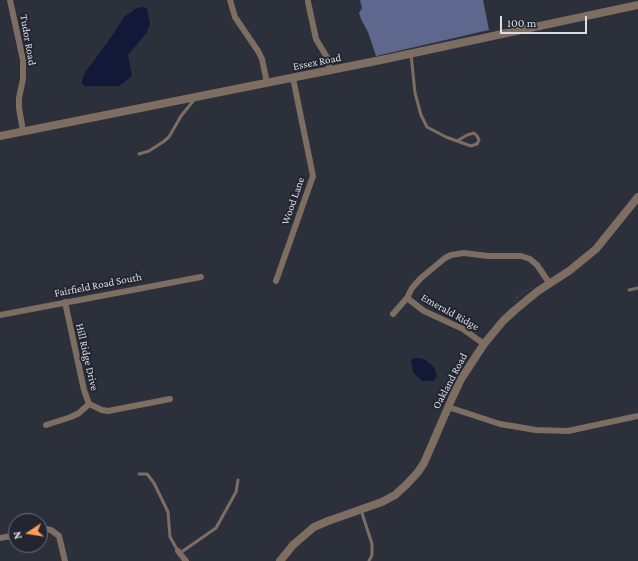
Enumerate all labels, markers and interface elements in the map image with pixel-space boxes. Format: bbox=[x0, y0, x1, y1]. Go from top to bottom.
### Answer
scale bar bbox=[502, 8, 589, 34]
street label: Tudor Road bbox=[17, 14, 39, 66]
text: 100 m bbox=[507, 16, 536, 30]
street label: Essex Road bbox=[292, 51, 342, 73]
street label: Wood Lane bbox=[279, 175, 307, 227]
street label: Fairfield Road South bbox=[53, 270, 143, 300]
street label: Emerald Ridge bbox=[419, 291, 481, 333]
street label: Hill Ridge Drive bbox=[73, 322, 101, 392]
street label: Oakland Road bbox=[430, 351, 470, 411]
north arrow bbox=[8, 513, 48, 553]
text: N bbox=[11, 530, 24, 540]

